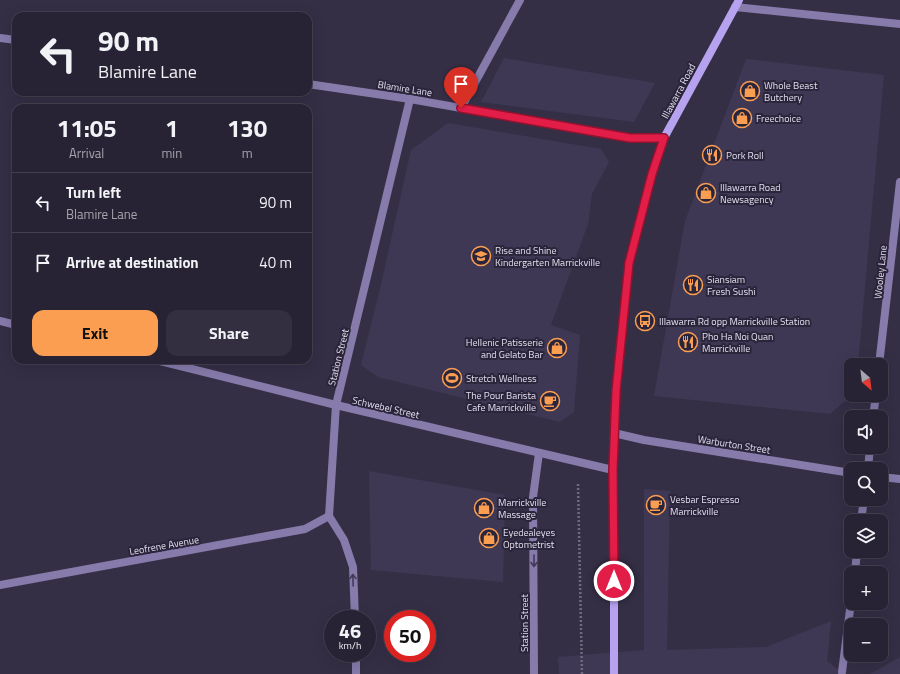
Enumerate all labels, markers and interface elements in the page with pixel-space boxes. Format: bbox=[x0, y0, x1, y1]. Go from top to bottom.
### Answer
text: 90 m bbox=[98, 19, 159, 62]
icon: left bbox=[32, 28, 84, 80]
text: Blamire Lane bbox=[98, 58, 197, 85]
street label: Illawarra Road bbox=[658, 61, 699, 121]
pin bbox=[444, 67, 478, 108]
icon: arrive bbox=[450, 73, 472, 95]
street label: Blamire Lane bbox=[377, 77, 433, 100]
place label: Whole Beast Butchery bbox=[764, 78, 818, 105]
shop icon: Whole Beast Butchery bbox=[739, 80, 761, 102]
shop icon: Freechoice bbox=[731, 107, 753, 129]
text: 11:05 bbox=[57, 110, 117, 146]
text: 1 bbox=[165, 110, 179, 146]
text: 130 bbox=[227, 110, 267, 146]
place label: Freechoice bbox=[756, 111, 801, 126]
text: Arrival bbox=[69, 143, 104, 163]
text: min bbox=[161, 143, 182, 163]
text: m bbox=[242, 143, 253, 163]
restaurant icon: Pork Roll bbox=[701, 144, 723, 166]
place label: Pork Roll bbox=[726, 148, 764, 163]
place label: Illawarra Road Newsagency bbox=[720, 180, 780, 207]
text: Turn left bbox=[66, 181, 121, 204]
shop icon: Illawarra Road Newsagency bbox=[695, 182, 717, 204]
text: 90 m bbox=[259, 191, 292, 214]
icon: left bbox=[32, 192, 54, 214]
text: Blamire Lane bbox=[66, 204, 137, 224]
place label: Rise and Shine Kindergarten Marrickville bbox=[495, 243, 600, 270]
school or university icon: Rise and Shine Kindergarten Marrickville bbox=[470, 245, 492, 267]
street label: Wooley Lane bbox=[870, 245, 891, 300]
text: Arrive at destination bbox=[66, 251, 199, 274]
text: 40 m bbox=[259, 251, 292, 274]
icon: arrive bbox=[32, 252, 54, 274]
place label: Siansiam Fresh Sushi bbox=[707, 272, 756, 299]
restaurant icon: Siansiam Fresh Sushi bbox=[682, 274, 704, 296]
button: Exit bbox=[32, 310, 158, 356]
button: Share bbox=[166, 310, 292, 356]
bus stop icon: Illawarra Rd opp Marrickville Station bbox=[634, 310, 656, 332]
place label: Illawarra Rd opp Marrickville Station bbox=[659, 314, 810, 329]
street label: Station Street bbox=[324, 327, 353, 387]
place label: Pho Ha Noi Quan Marrickville bbox=[702, 329, 773, 356]
restaurant icon: Pho Ha Noi Quan Marrickville bbox=[677, 331, 699, 353]
place label: Hellenic Patisserie and Gelato Bar bbox=[466, 335, 544, 362]
shop icon: Hellenic Patisserie and Gelato Bar bbox=[546, 337, 568, 359]
north arrow bbox=[844, 358, 888, 402]
map controls bbox=[844, 358, 888, 662]
sports icon: Stretch Wellness bbox=[441, 367, 463, 389]
place label: Stretch Wellness bbox=[466, 371, 537, 386]
place label: The Pour Barista Cafe Marrickville bbox=[466, 388, 536, 415]
cafe icon: The Pour Barista Cafe Marrickville bbox=[539, 390, 561, 412]
street label: Schwebel Street bbox=[351, 392, 421, 423]
button: sound bbox=[844, 410, 888, 454]
street label: Warburton Street bbox=[697, 431, 772, 458]
button: search bbox=[844, 462, 888, 506]
place label: Vesbar Espresso Marrickville bbox=[670, 492, 740, 519]
cafe icon: Vesbar Espresso Marrickville bbox=[645, 494, 667, 516]
place label: Marrickville Massage bbox=[498, 495, 546, 522]
shop icon: Marrickville Massage bbox=[473, 497, 495, 519]
button: layers bbox=[844, 514, 888, 558]
place label: Eyedealeyes Optometrist bbox=[503, 525, 556, 552]
shop icon: Eyedealeyes Optometrist bbox=[478, 527, 500, 549]
street label: Leofrene Avenue bbox=[128, 532, 200, 559]
one-way arrow bbox=[530, 554, 538, 567]
position arrow bbox=[593, 560, 635, 602]
button: + bbox=[844, 566, 888, 610]
one-way arrow bbox=[350, 574, 357, 587]
street label: Station Street bbox=[517, 593, 532, 652]
speed limit sign: 50 bbox=[384, 610, 436, 662]
text: 46 bbox=[339, 615, 361, 646]
button: − bbox=[844, 618, 888, 662]
text: km/h bbox=[339, 638, 361, 653]

